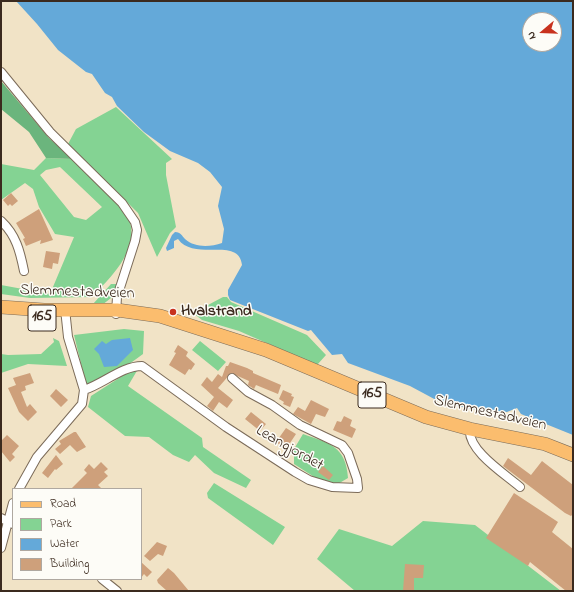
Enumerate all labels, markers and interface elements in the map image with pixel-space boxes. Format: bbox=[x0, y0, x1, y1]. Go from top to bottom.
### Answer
north arrow bbox=[522, 12, 562, 52]
text: N bbox=[523, 29, 540, 42]
street label: Slemmestadveien bbox=[19, 281, 135, 305]
place label: Hvalstrand bbox=[181, 302, 252, 322]
road number: 165 bbox=[28, 305, 56, 331]
marker: Hvalstrand bbox=[168, 307, 178, 317]
road number: 165 bbox=[358, 382, 386, 408]
street label: Slemmestadveien bbox=[432, 392, 548, 436]
street label: Leangjordet bbox=[252, 422, 326, 476]
legend bbox=[12, 488, 142, 580]
text: Road bbox=[50, 495, 76, 513]
text: Park bbox=[50, 515, 72, 533]
text: Water bbox=[50, 535, 79, 553]
text: Building bbox=[50, 555, 89, 573]

